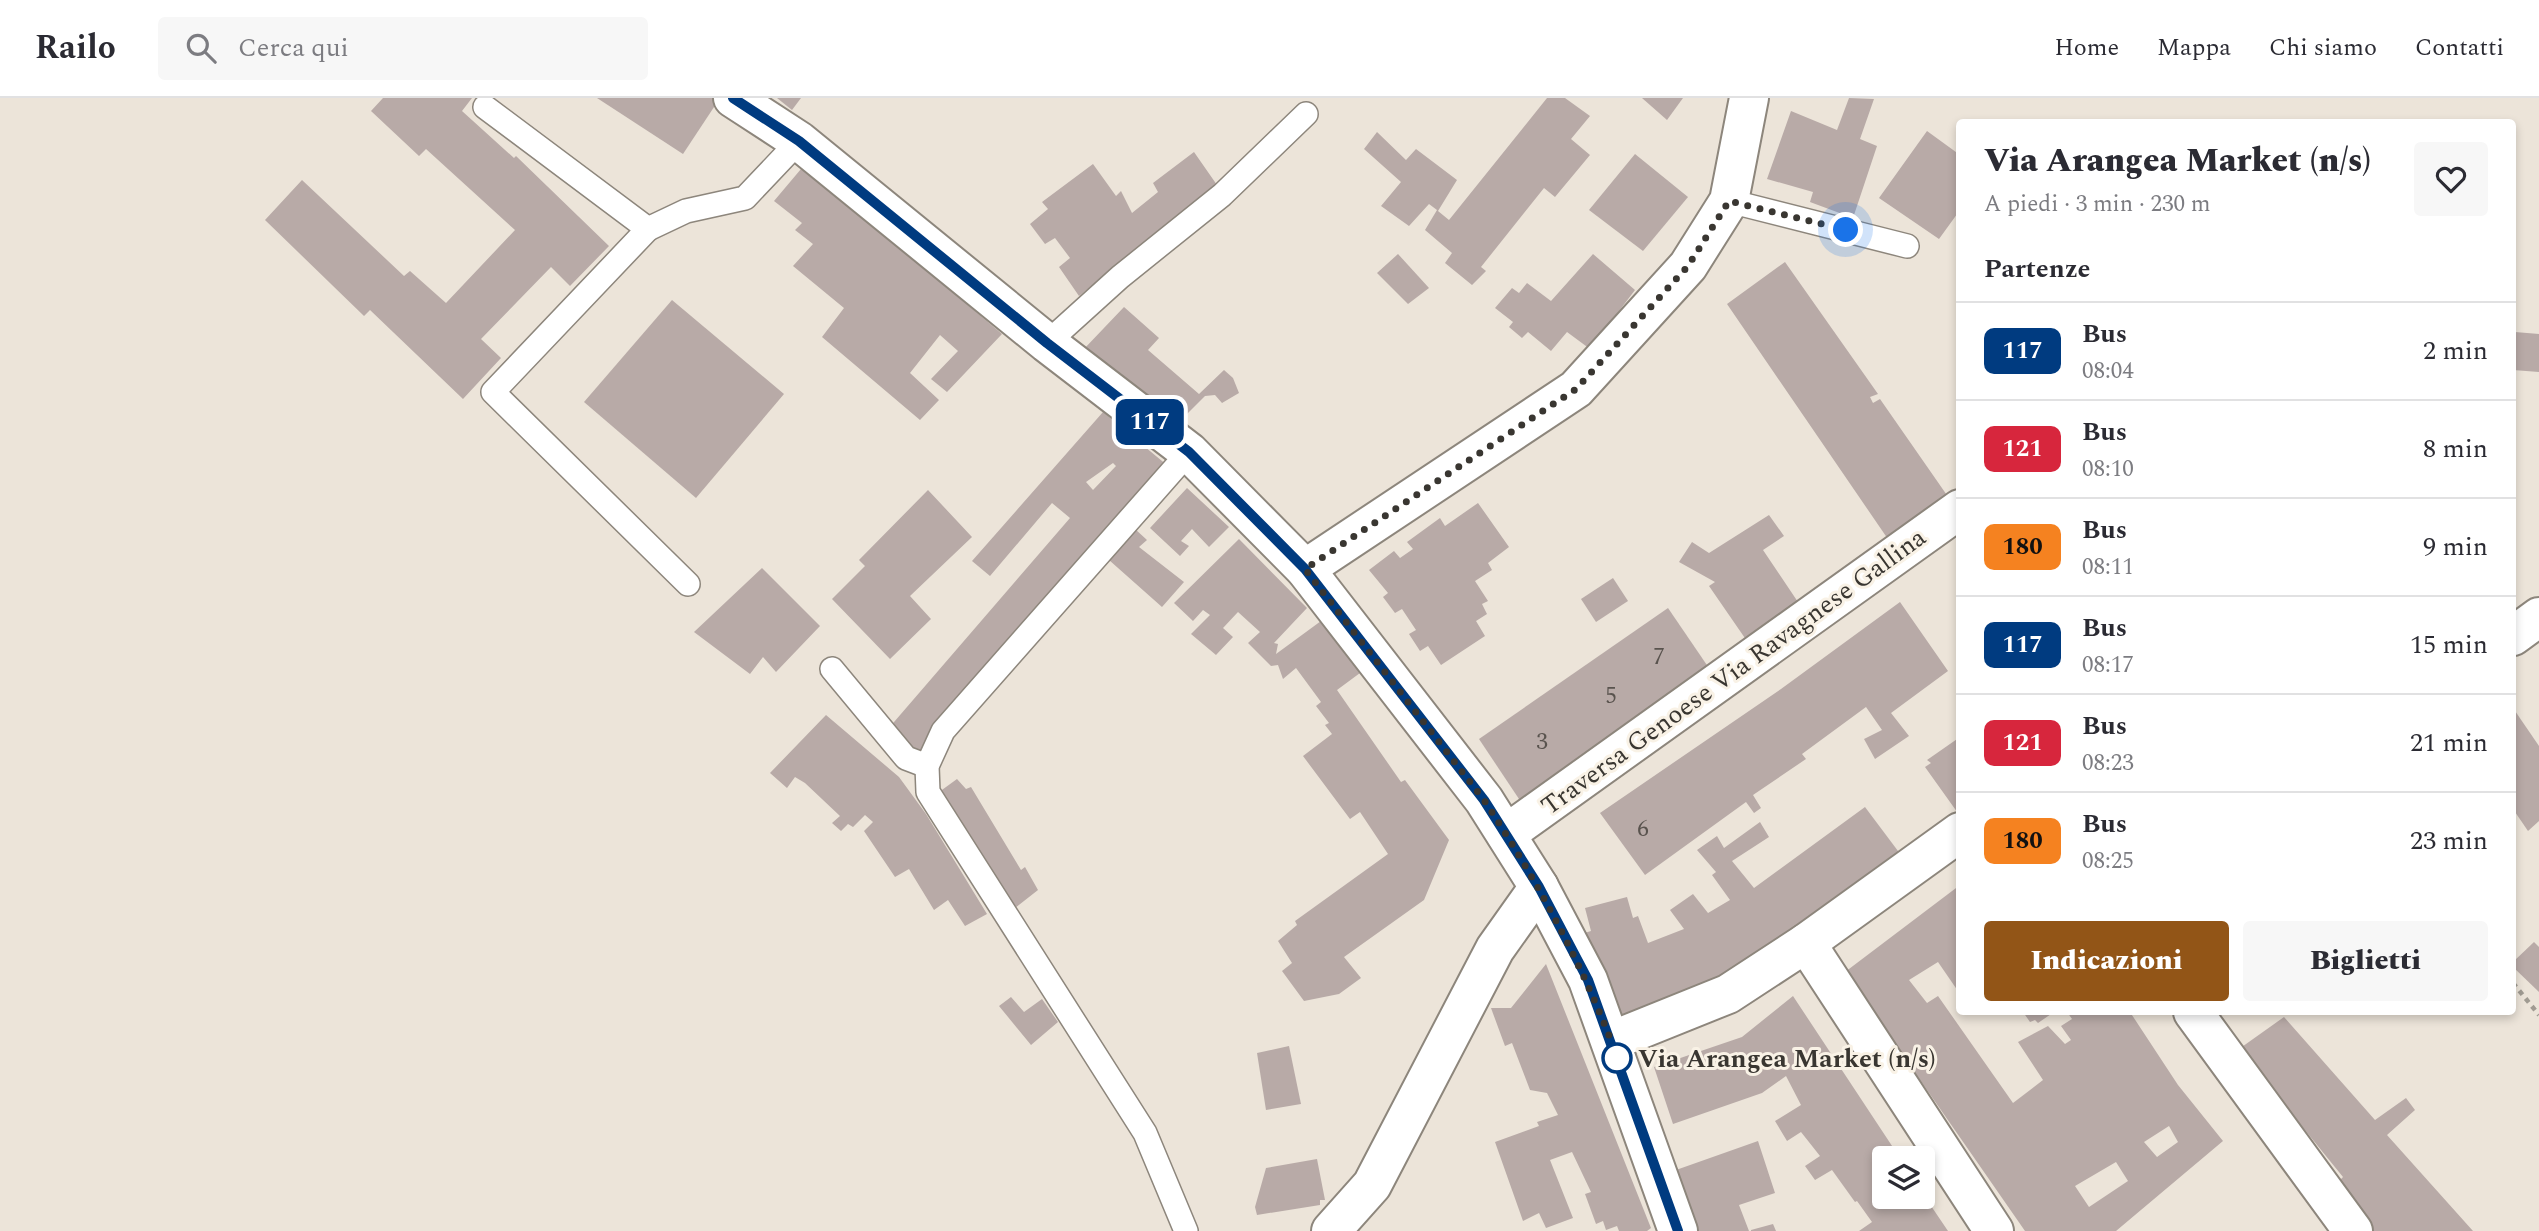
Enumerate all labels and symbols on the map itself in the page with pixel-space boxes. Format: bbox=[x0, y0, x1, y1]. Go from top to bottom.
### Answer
your location bbox=[1828, 212, 1863, 247]
line badge: 117 bbox=[1110, 399, 1190, 445]
street label: Traversa Genoese Via Ravagnese Gallina bbox=[1532, 518, 1935, 826]
house number: 7 bbox=[1653, 640, 1665, 675]
house number: 5 bbox=[1605, 679, 1617, 714]
house number: 3 bbox=[1536, 725, 1548, 760]
house number: 6 bbox=[1637, 812, 1649, 847]
place label: Via Arangea Market (n/s) bbox=[1638, 1039, 1935, 1079]
marker: Via Arangea Market (n/s) bbox=[1602, 1043, 1632, 1073]

